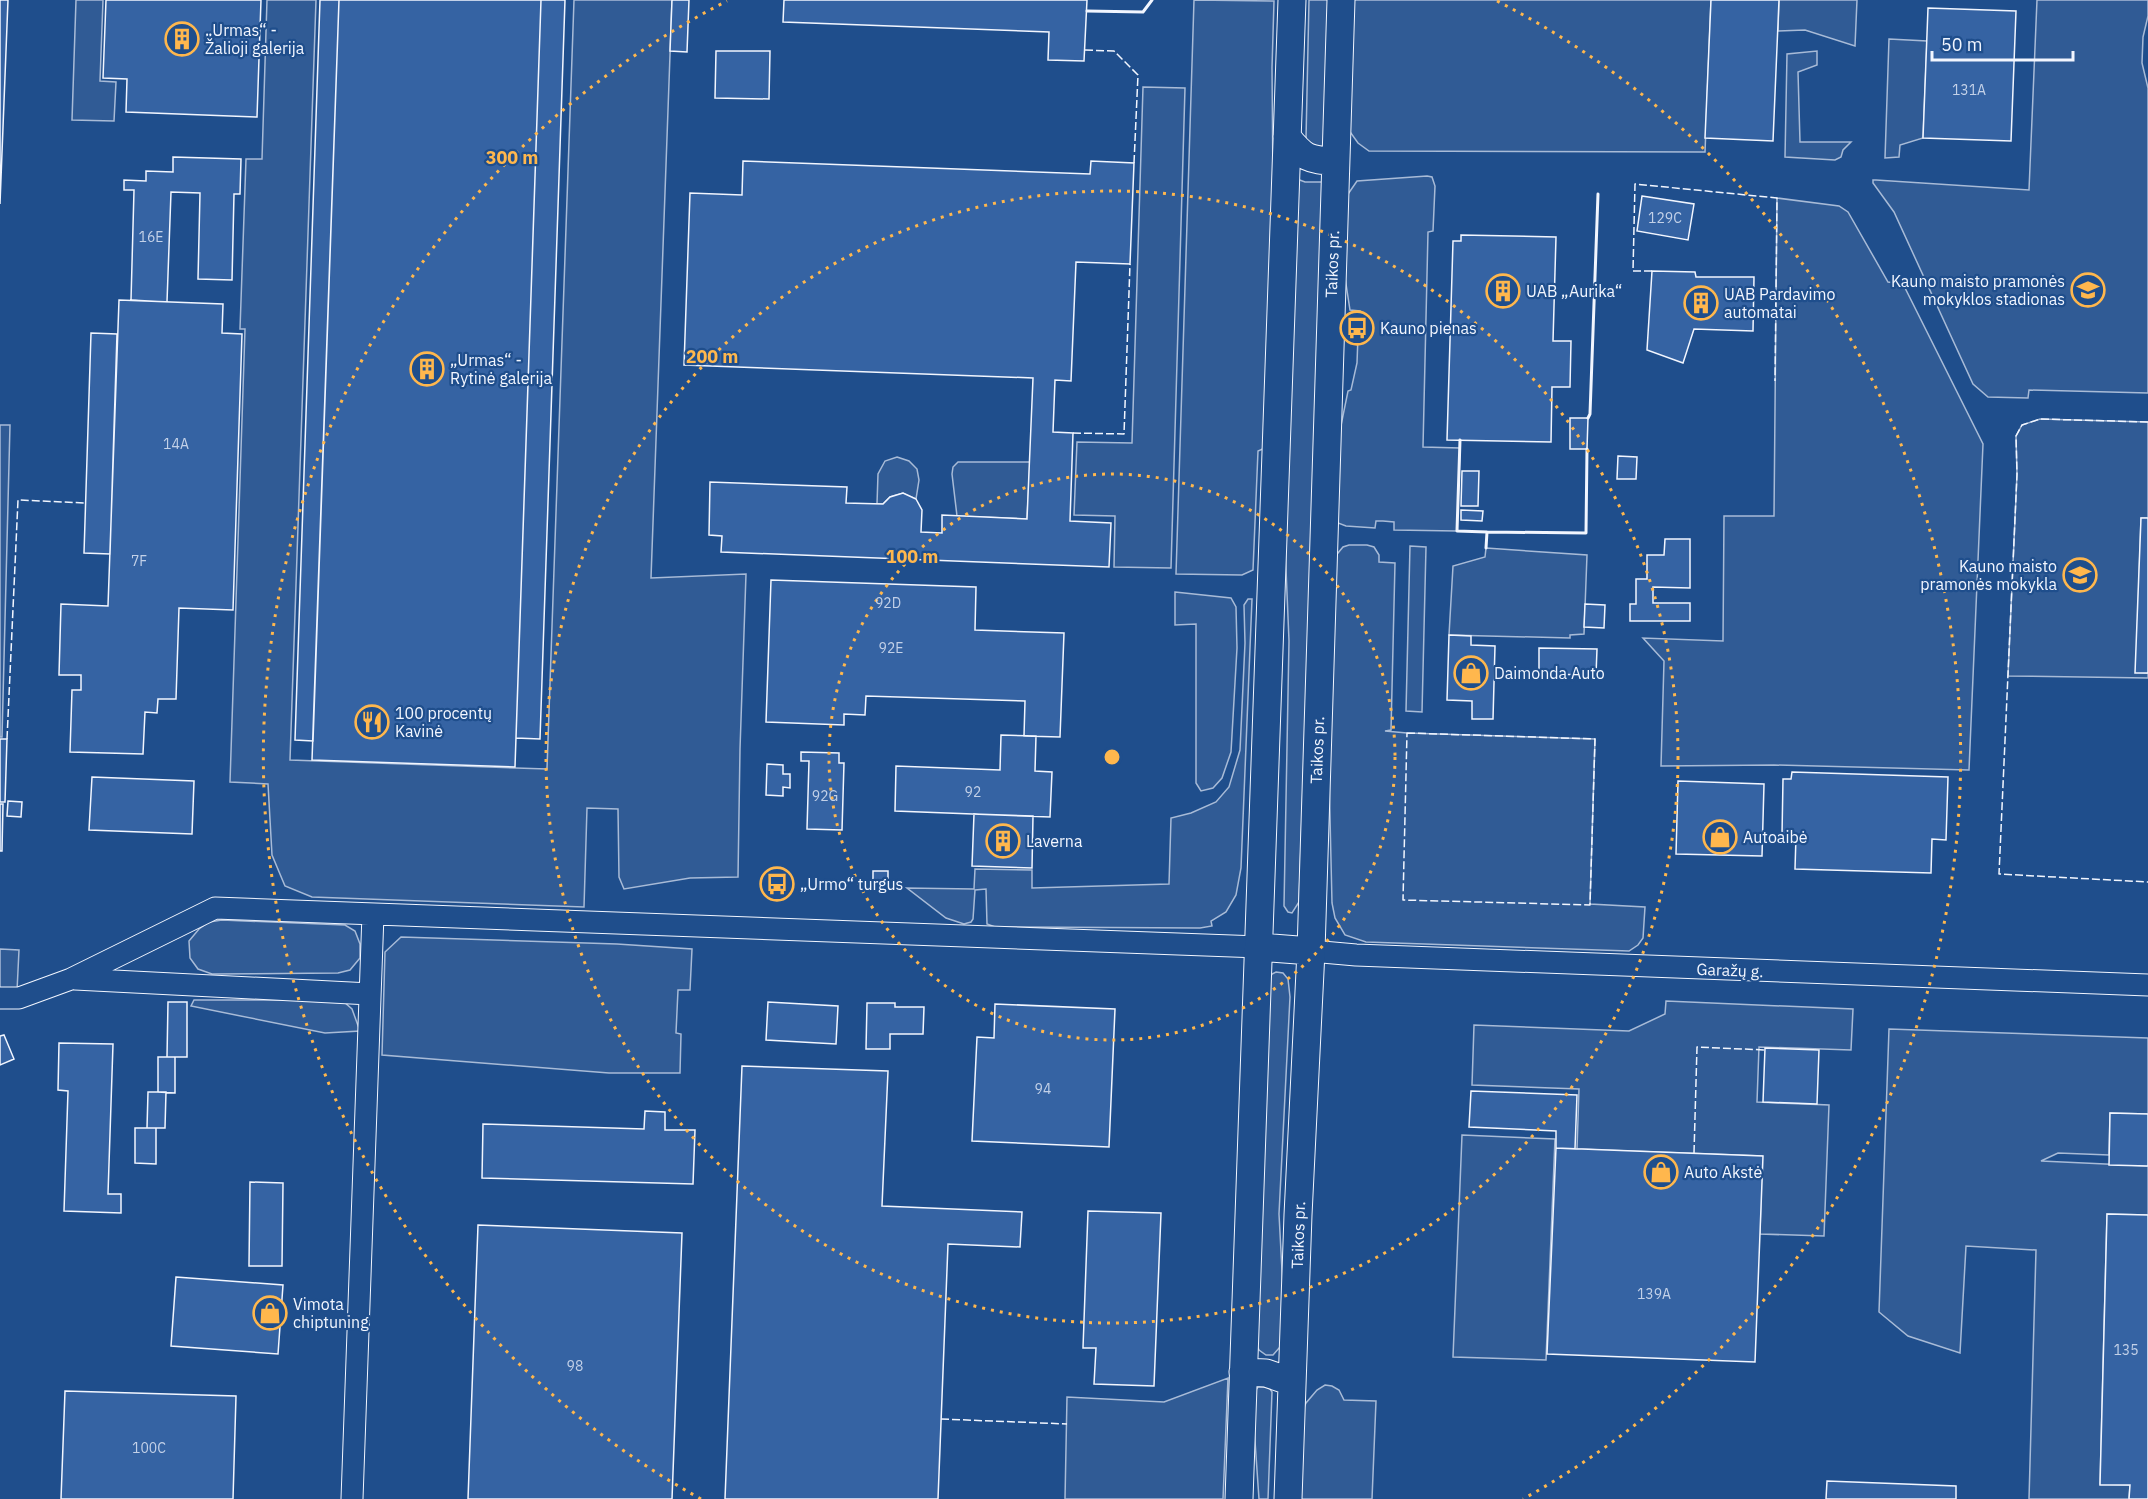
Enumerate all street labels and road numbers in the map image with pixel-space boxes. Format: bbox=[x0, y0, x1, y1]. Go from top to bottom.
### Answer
street label: Taikos pr. bbox=[1321, 230, 1343, 298]
street label: Taikos pr. bbox=[1306, 716, 1328, 784]
street label: Garažų g. bbox=[1696, 959, 1764, 981]
street label: Taikos pr. bbox=[1287, 1201, 1309, 1269]

